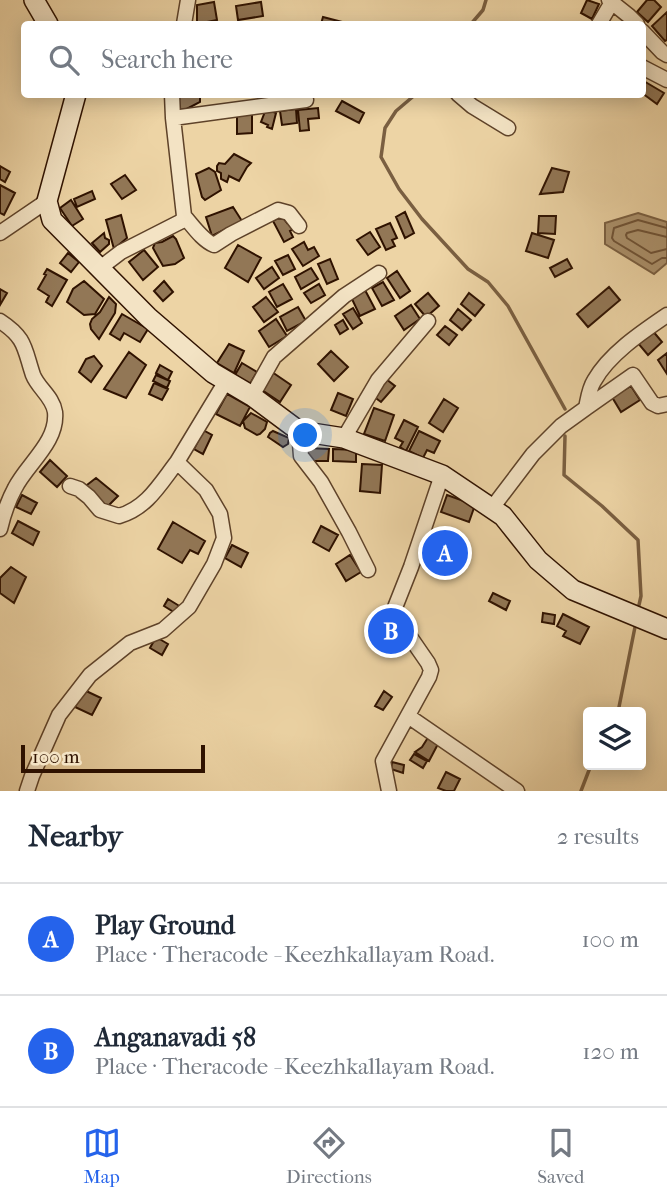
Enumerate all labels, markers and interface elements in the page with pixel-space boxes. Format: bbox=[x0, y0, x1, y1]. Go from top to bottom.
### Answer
search box bbox=[21, 21, 646, 98]
icon: search bbox=[45, 41, 83, 79]
text: Search here bbox=[101, 44, 233, 75]
your location bbox=[288, 418, 322, 452]
pin: A bbox=[422, 527, 468, 579]
pin: B bbox=[368, 605, 414, 657]
map controls bbox=[583, 707, 646, 770]
button: layers bbox=[583, 707, 646, 770]
scale bar bbox=[21, 742, 205, 774]
text: 100 m bbox=[32, 746, 80, 768]
text: Nearby bbox=[28, 819, 123, 854]
text: 2 results bbox=[557, 823, 639, 850]
text: Play Ground bbox=[95, 910, 235, 941]
text: A bbox=[44, 926, 58, 953]
text: 100 m bbox=[581, 926, 639, 953]
text: Place · Theracode - Keezhkallayam Road. bbox=[95, 941, 494, 968]
text: Anganavadi 58 bbox=[95, 1022, 256, 1053]
text: B bbox=[44, 1038, 58, 1065]
text: 120 m bbox=[582, 1038, 639, 1065]
text: Place · Theracode - Keezhkallayam Road. bbox=[95, 1053, 494, 1080]
tab: Map bbox=[83, 1124, 121, 1188]
tab: Directions bbox=[286, 1124, 372, 1188]
tab: Saved bbox=[537, 1124, 584, 1188]

